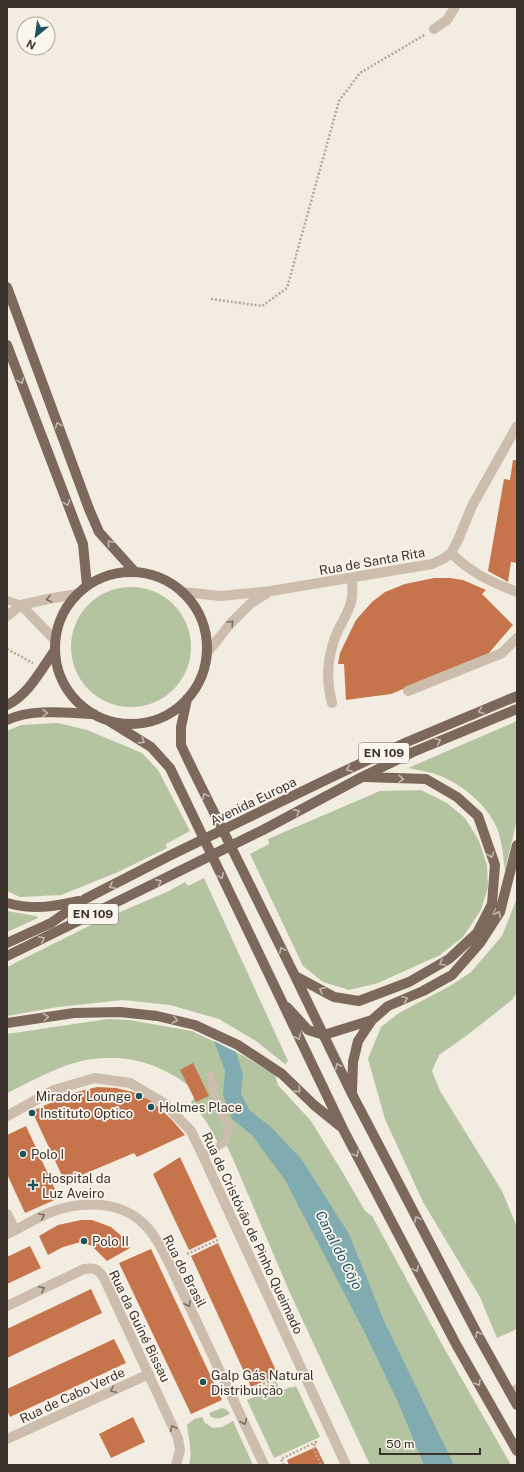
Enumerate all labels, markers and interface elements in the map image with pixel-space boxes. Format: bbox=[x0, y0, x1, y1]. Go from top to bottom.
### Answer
north arrow bbox=[16, 16, 56, 56]
text: N bbox=[24, 37, 38, 52]
one-way arrow bbox=[16, 378, 24, 385]
one-way arrow bbox=[55, 421, 63, 428]
one-way arrow bbox=[63, 499, 71, 506]
one-way arrow bbox=[107, 540, 114, 548]
street label: Rua de Santa Rita bbox=[318, 545, 426, 578]
one-way arrow bbox=[46, 594, 52, 603]
one-way arrow bbox=[226, 620, 234, 628]
one-way arrow bbox=[477, 706, 484, 714]
one-way arrow bbox=[42, 709, 48, 717]
one-way arrow bbox=[138, 737, 145, 744]
one-way arrow bbox=[434, 738, 442, 746]
road number: EN 109 bbox=[359, 743, 409, 763]
one-way arrow bbox=[346, 764, 353, 772]
street label: Avenida Europa bbox=[208, 774, 299, 829]
one-way arrow bbox=[398, 774, 404, 783]
one-way arrow bbox=[203, 792, 210, 800]
one-way arrow bbox=[293, 809, 300, 817]
one-way arrow bbox=[487, 851, 495, 858]
one-way arrow bbox=[216, 871, 224, 879]
one-way arrow bbox=[155, 879, 162, 887]
one-way arrow bbox=[109, 881, 116, 889]
road number: EN 109 bbox=[68, 904, 118, 924]
one-way arrow bbox=[493, 910, 501, 918]
one-way arrow bbox=[38, 936, 45, 944]
one-way arrow bbox=[279, 946, 287, 954]
one-way arrow bbox=[439, 959, 446, 966]
one-way arrow bbox=[319, 987, 326, 995]
one-way arrow bbox=[401, 995, 408, 1003]
one-way arrow bbox=[43, 1014, 49, 1022]
one-way arrow bbox=[171, 1016, 178, 1024]
one-way arrow bbox=[293, 1033, 301, 1040]
one-way arrow bbox=[335, 1063, 343, 1070]
one-way arrow bbox=[294, 1085, 301, 1092]
place label: Mirador Lounge bbox=[36, 1089, 131, 1104]
marker: Mirador Lounge bbox=[134, 1091, 144, 1101]
place label: Holmes Place bbox=[159, 1100, 242, 1115]
marker: Holmes Place bbox=[146, 1102, 156, 1112]
place label: Instituto Optico bbox=[40, 1106, 133, 1121]
marker: Instituto Optico bbox=[27, 1108, 37, 1118]
street label: Rua de Cristóvão de Pinho Queimado bbox=[199, 1130, 306, 1336]
place label: Polo I bbox=[31, 1147, 64, 1162]
marker: Polo I bbox=[18, 1149, 28, 1159]
one-way arrow bbox=[351, 1149, 359, 1157]
place label: Hospital da Luz Aveiro bbox=[42, 1171, 111, 1201]
marker: Hospital da Luz Aveiro bbox=[27, 1179, 39, 1191]
water label: Canal do Côjo bbox=[312, 1208, 366, 1292]
one-way arrow bbox=[38, 1213, 45, 1221]
one-way arrow bbox=[415, 1216, 422, 1223]
street label: Rua do Brasil bbox=[160, 1233, 209, 1310]
place label: Polo II bbox=[92, 1234, 129, 1249]
marker: Polo II bbox=[79, 1236, 89, 1246]
one-way arrow bbox=[411, 1265, 419, 1272]
street label: Rua da Guiné Bissau bbox=[106, 1268, 173, 1385]
one-way arrow bbox=[38, 1286, 45, 1294]
one-way arrow bbox=[183, 1300, 191, 1307]
one-way arrow bbox=[475, 1331, 482, 1338]
street label: Rua de Cabo Verde bbox=[17, 1365, 127, 1426]
place label: Galp Gás Natural Distribuição bbox=[211, 1368, 314, 1398]
marker: Galp Gás Natural Distribuição bbox=[198, 1377, 208, 1387]
one-way arrow bbox=[473, 1379, 480, 1386]
one-way arrow bbox=[110, 1385, 117, 1393]
one-way arrow bbox=[239, 1418, 247, 1425]
one-way arrow bbox=[170, 1424, 178, 1432]
scale bar bbox=[380, 1430, 480, 1456]
text: 50 m bbox=[386, 1437, 414, 1451]

